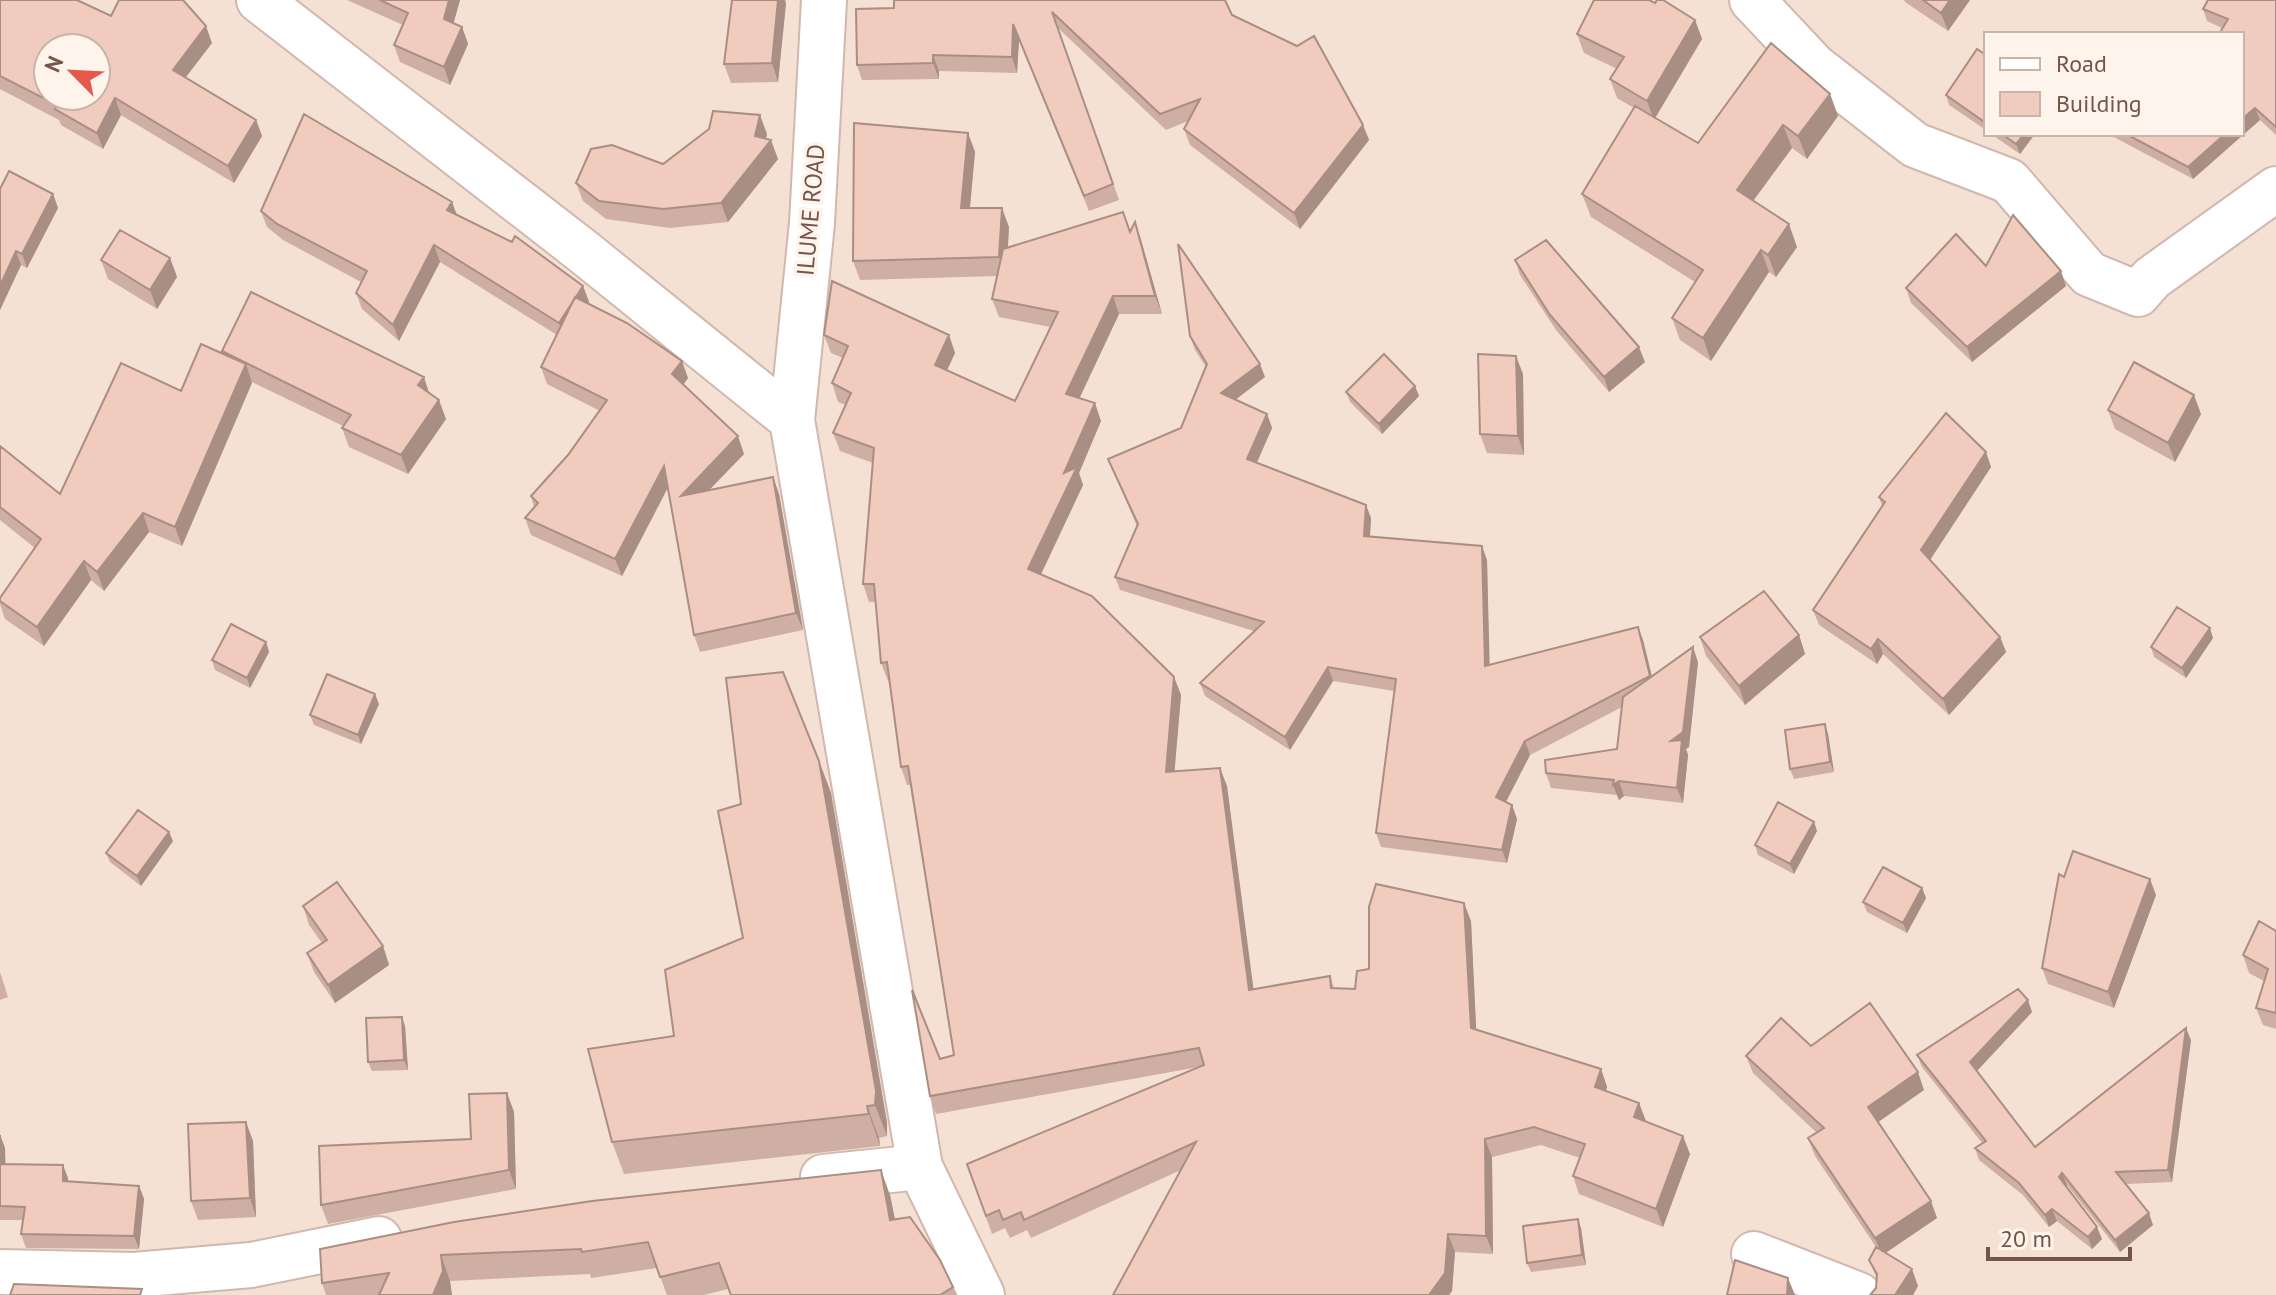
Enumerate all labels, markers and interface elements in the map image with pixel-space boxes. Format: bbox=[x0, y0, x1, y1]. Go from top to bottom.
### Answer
north arrow bbox=[32, 32, 112, 112]
legend bbox=[1984, 32, 2244, 136]
text: Road bbox=[2056, 48, 2107, 79]
text: N bbox=[38, 52, 69, 76]
text: Building bbox=[2056, 88, 2142, 119]
street label: ILUME ROAD bbox=[789, 143, 832, 277]
scale bar bbox=[1988, 1211, 2130, 1261]
text: 20 m bbox=[2000, 1223, 2052, 1254]

